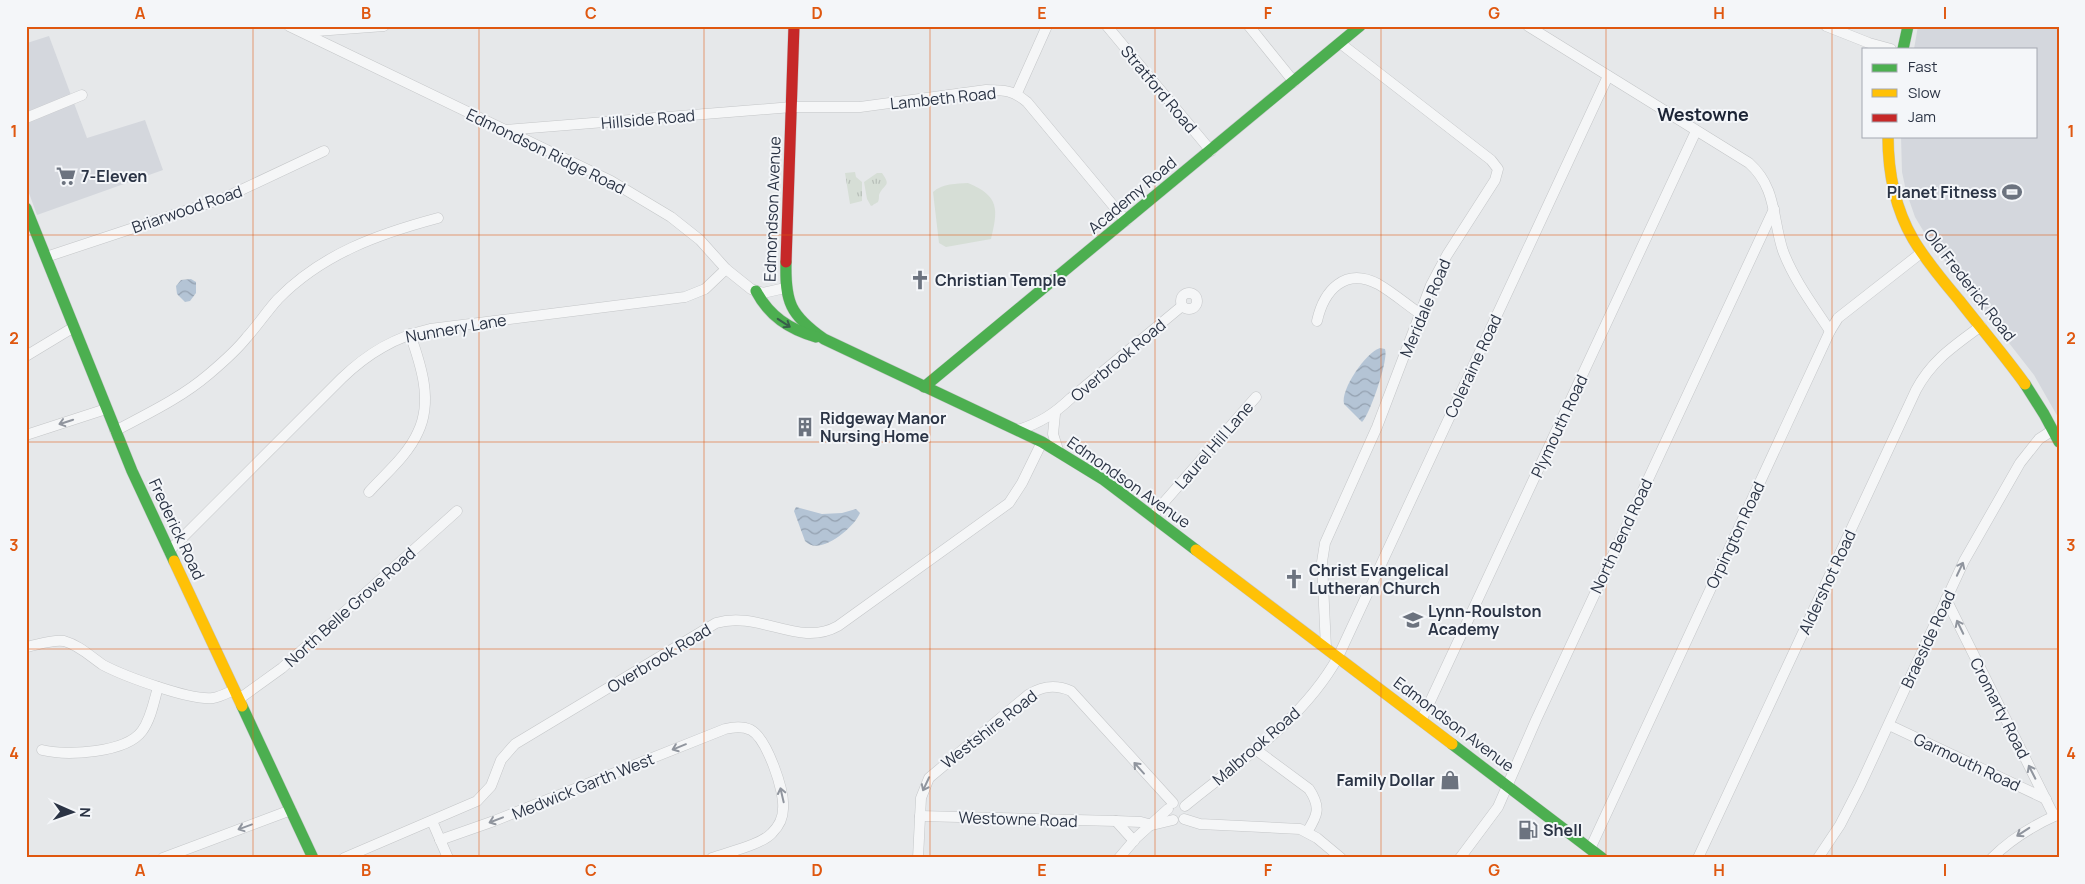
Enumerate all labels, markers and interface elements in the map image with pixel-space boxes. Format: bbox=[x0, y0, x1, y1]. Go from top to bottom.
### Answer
text: A bbox=[135, 2, 146, 24]
text: B bbox=[361, 2, 371, 24]
text: C bbox=[585, 2, 597, 24]
text: D bbox=[811, 2, 823, 24]
text: E bbox=[1037, 2, 1047, 24]
text: F bbox=[1264, 2, 1273, 24]
text: G bbox=[1488, 2, 1500, 24]
text: H bbox=[1713, 2, 1725, 24]
text: I bbox=[1943, 2, 1947, 24]
street label: Stratford Road bbox=[1116, 41, 1202, 137]
legend bbox=[1862, 48, 2038, 138]
text: Fast bbox=[1908, 56, 1937, 77]
street label: Lambeth Road bbox=[889, 81, 997, 115]
text: Slow bbox=[1908, 82, 1941, 103]
district label: Westowne bbox=[1657, 102, 1749, 126]
street label: Edmondson Ridge Road bbox=[463, 103, 629, 199]
street label: Hillside Road bbox=[600, 104, 696, 134]
text: Jam bbox=[1908, 106, 1936, 127]
text: 1 bbox=[10, 120, 18, 142]
text: 1 bbox=[2067, 120, 2075, 142]
street label: Edmondson Avenue bbox=[758, 136, 786, 282]
street label: Academy Road bbox=[1083, 151, 1181, 239]
supermarket icon: 7-Eleven bbox=[55, 165, 77, 187]
place label: 7-Eleven bbox=[81, 165, 147, 187]
street label: Briarwood Road bbox=[129, 180, 245, 238]
place label: Planet Fitness bbox=[1887, 181, 1997, 203]
sports icon: Planet Fitness bbox=[2001, 181, 2023, 203]
street label: Old Frederick Road bbox=[1919, 224, 2021, 346]
street label: Meridale Road bbox=[1394, 255, 1456, 361]
church icon: Christian Temple bbox=[909, 269, 931, 291]
place label: Christian Temple bbox=[935, 269, 1067, 291]
street label: Nunnery Lane bbox=[404, 308, 508, 348]
street label: Coleraine Road bbox=[1439, 311, 1507, 421]
street label: Overbrook Road bbox=[1066, 314, 1170, 406]
one-way arrow bbox=[777, 318, 791, 328]
text: 2 bbox=[9, 327, 19, 349]
text: 2 bbox=[2066, 327, 2076, 349]
street label: Plymouth Road bbox=[1525, 371, 1593, 481]
street label: Laurel Hill Lane bbox=[1170, 396, 1258, 494]
place label: Ridgeway Manor Nursing Home bbox=[820, 407, 946, 447]
building icon: Ridgeway Manor Nursing Home bbox=[794, 416, 816, 438]
one-way arrow bbox=[59, 418, 74, 427]
street label: Edmondson Avenue bbox=[1063, 431, 1195, 533]
street label: Frederick Road bbox=[144, 475, 210, 583]
street label: North Bend Road bbox=[1585, 475, 1657, 597]
street label: Orpington Road bbox=[1701, 478, 1769, 592]
street label: Aldershot Road bbox=[1793, 526, 1861, 638]
text: 3 bbox=[9, 534, 19, 556]
text: 3 bbox=[2066, 534, 2076, 556]
street label: North Belle Grove Road bbox=[280, 542, 420, 672]
place label: Christ Evangelical Lutheran Church bbox=[1309, 559, 1449, 599]
one-way arrow bbox=[1956, 562, 1965, 577]
church icon: Christ Evangelical Lutheran Church bbox=[1283, 568, 1305, 590]
street label: Braeside Road bbox=[1896, 587, 1960, 691]
place label: Lynn-Roulston Academy bbox=[1428, 600, 1541, 640]
school or university icon: Lynn-Roulston Academy bbox=[1402, 609, 1424, 631]
street label: Overbrook Road bbox=[603, 618, 715, 698]
one-way arrow bbox=[1955, 620, 1964, 635]
street label: Cromarty Road bbox=[1965, 654, 2035, 762]
street label: Edmondson Avenue bbox=[1389, 671, 1519, 777]
street label: Westshire Road bbox=[937, 685, 1041, 773]
street label: Malbrook Road bbox=[1208, 702, 1304, 790]
street label: Garmouth Road bbox=[1910, 728, 2024, 796]
text: 4 bbox=[9, 742, 19, 764]
text: 4 bbox=[2066, 742, 2076, 764]
one-way arrow bbox=[672, 743, 688, 752]
street label: Medwick Garth West bbox=[509, 747, 657, 825]
one-way arrow bbox=[1134, 761, 1145, 774]
one-way arrow bbox=[2027, 765, 2037, 780]
place label: Family Dollar bbox=[1337, 769, 1435, 791]
shop icon: Family Dollar bbox=[1439, 769, 1461, 791]
one-way arrow bbox=[921, 777, 931, 792]
north arrow bbox=[48, 786, 98, 836]
one-way arrow bbox=[777, 787, 786, 803]
street label: Westowne Road bbox=[958, 806, 1078, 832]
text: N bbox=[76, 807, 95, 818]
one-way arrow bbox=[489, 816, 504, 825]
fuel station icon: Shell bbox=[1517, 819, 1539, 841]
place label: Shell bbox=[1543, 819, 1582, 841]
one-way arrow bbox=[238, 823, 253, 832]
one-way arrow bbox=[2017, 828, 2031, 838]
text: A bbox=[135, 859, 146, 881]
text: B bbox=[361, 859, 371, 881]
text: C bbox=[585, 859, 597, 881]
text: D bbox=[811, 859, 823, 881]
text: E bbox=[1037, 859, 1047, 881]
text: F bbox=[1264, 859, 1273, 881]
text: G bbox=[1488, 859, 1500, 881]
text: H bbox=[1713, 859, 1725, 881]
text: I bbox=[1943, 859, 1947, 881]

